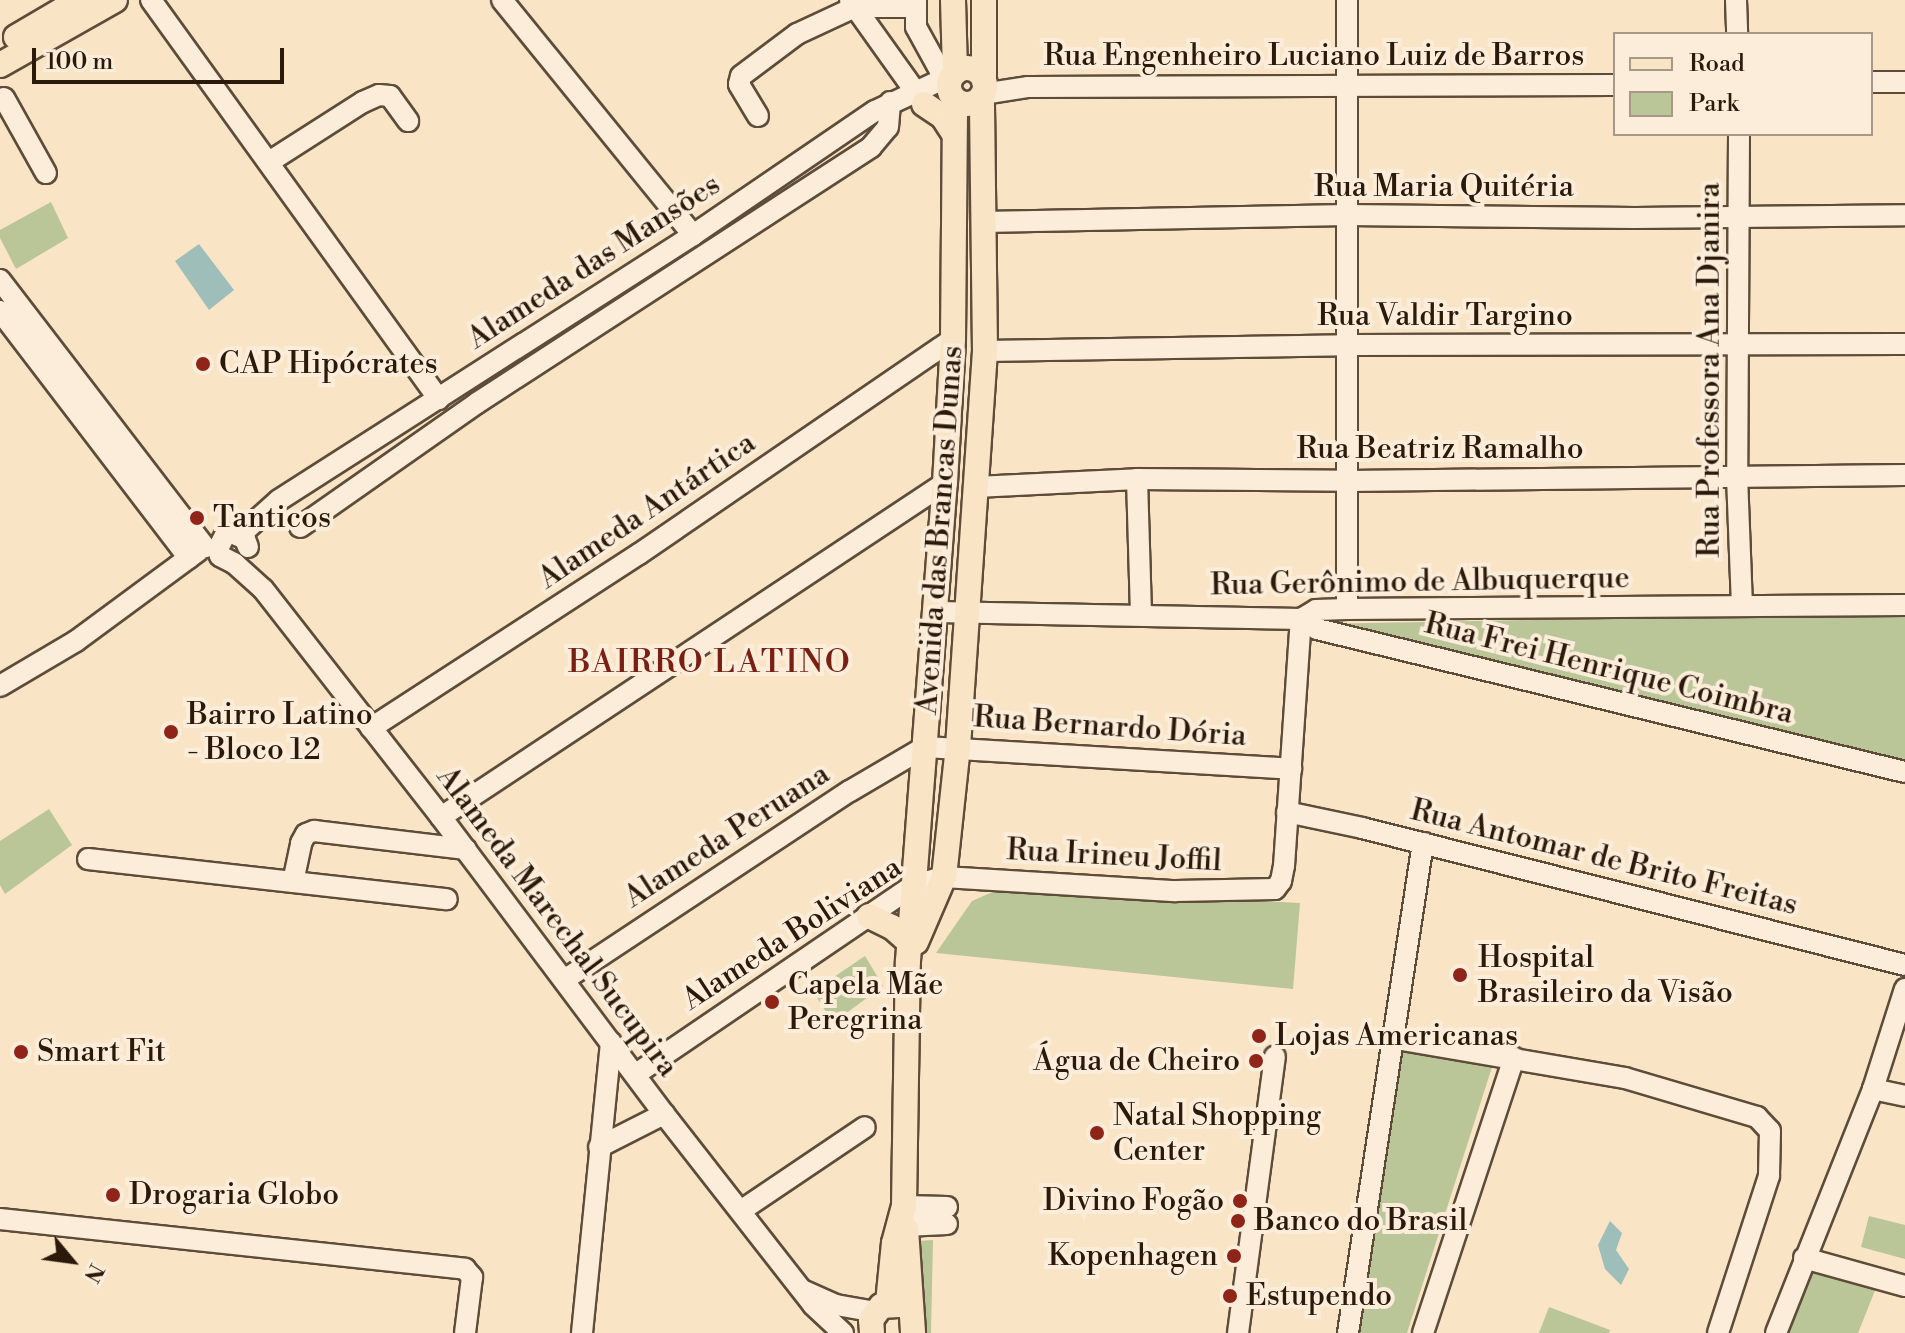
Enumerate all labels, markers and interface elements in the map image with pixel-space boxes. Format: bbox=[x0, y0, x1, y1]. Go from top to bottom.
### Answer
scale bar bbox=[36, 32, 288, 82]
legend bbox=[1613, 32, 1873, 136]
street label: Rua Engenheiro Luciano Luiz de Barros bbox=[1044, 38, 1584, 74]
text: 100 m bbox=[46, 47, 113, 77]
text: Road bbox=[1689, 49, 1745, 79]
text: Park bbox=[1689, 89, 1739, 119]
street label: Alameda das Mansões bbox=[461, 167, 727, 357]
street label: Rua Maria Quitéria bbox=[1314, 169, 1574, 205]
street label: Rua Professora Ana Djanira bbox=[1692, 182, 1728, 558]
street label: Rua Valdir Targino bbox=[1317, 298, 1573, 334]
street label: Avenida das Brancas Dunas bbox=[909, 344, 971, 716]
place label: CAP Hipócrates bbox=[219, 346, 438, 382]
marker: CAP Hipócrates bbox=[194, 355, 212, 373]
street label: Alameda Antártica bbox=[532, 425, 762, 597]
street label: Rua Beatriz Ramalho bbox=[1297, 431, 1583, 467]
place label: Tanticos bbox=[213, 500, 331, 536]
marker: Tanticos bbox=[188, 509, 206, 527]
street label: Rua Gerônimo de Albuquerque bbox=[1210, 560, 1630, 604]
street label: Rua Frei Henrique Coimbra bbox=[1421, 606, 1797, 732]
district label: BAIRRO LATINO bbox=[568, 643, 852, 681]
place label: Bairro Latino - Bloco 12 bbox=[187, 697, 373, 768]
street label: Rua Bernardo Dória bbox=[972, 700, 1248, 754]
marker: Bairro Latino - Bloco 12 bbox=[162, 723, 180, 741]
street label: Alameda Peruana bbox=[618, 756, 836, 916]
street label: Alameda Marechal Sucupira bbox=[429, 760, 685, 1084]
street label: Rua Antomar de Brito Freitas bbox=[1407, 792, 1801, 924]
street label: Rua Irineu Joffil bbox=[1006, 832, 1222, 880]
street label: Alameda Boliviana bbox=[676, 850, 908, 1018]
place label: Hospital Brasileiro da Visão bbox=[1478, 940, 1733, 1010]
marker: Hospital Brasileiro da Visão bbox=[1449, 964, 1471, 986]
place label: Capela Mãe Peregrina bbox=[788, 967, 943, 1038]
marker: Capela Mãe Peregrina bbox=[763, 993, 781, 1011]
place label: Lojas Americanas bbox=[1275, 1018, 1518, 1054]
marker: Lojas Americanas bbox=[1250, 1027, 1268, 1045]
place label: Smart Fit bbox=[37, 1034, 166, 1070]
marker: Smart Fit bbox=[12, 1043, 30, 1061]
place label: Água de Cheiro bbox=[1033, 1043, 1240, 1079]
marker: Água de Cheiro bbox=[1247, 1052, 1265, 1070]
place label: Natal Shopping Center bbox=[1113, 1098, 1321, 1168]
marker: Natal Shopping Center bbox=[1088, 1124, 1106, 1142]
place label: Drogaria Globo bbox=[129, 1177, 339, 1213]
place label: Divino Fogão bbox=[1043, 1183, 1224, 1219]
marker: Drogaria Globo bbox=[104, 1186, 122, 1204]
marker: Divino Fogão bbox=[1231, 1192, 1249, 1210]
place label: Banco do Brasil bbox=[1254, 1203, 1467, 1239]
marker: Banco do Brasil bbox=[1229, 1212, 1247, 1230]
north arrow bbox=[32, 1221, 112, 1301]
place label: Kopenhagen bbox=[1048, 1238, 1218, 1274]
marker: Kopenhagen bbox=[1225, 1247, 1243, 1265]
text: N bbox=[77, 1259, 109, 1287]
place label: Estupendo bbox=[1246, 1278, 1392, 1314]
marker: Estupendo bbox=[1221, 1287, 1239, 1305]

